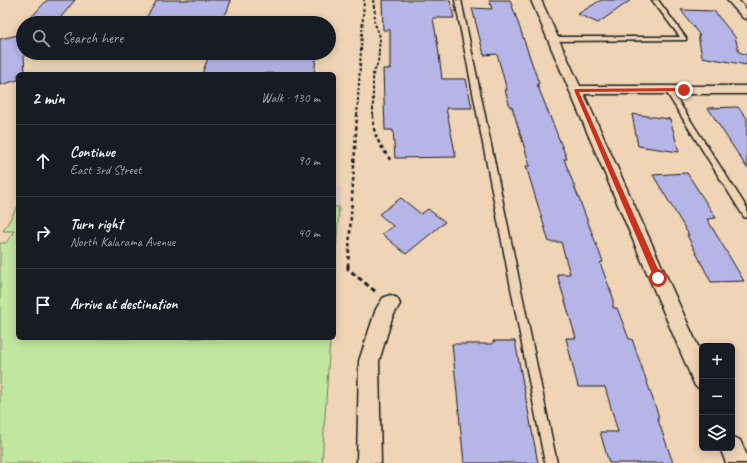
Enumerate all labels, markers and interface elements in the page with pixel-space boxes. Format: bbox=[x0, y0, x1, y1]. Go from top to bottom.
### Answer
search box bbox=[16, 16, 336, 60]
icon: search bbox=[30, 27, 52, 49]
text: Search here bbox=[62, 29, 123, 48]
route end bbox=[675, 81, 693, 99]
text: 2 min bbox=[32, 88, 65, 109]
text: Walk · 130 m bbox=[261, 90, 320, 106]
text: Continue bbox=[70, 143, 115, 162]
icon: ahead bbox=[32, 150, 54, 172]
text: 90 m bbox=[298, 153, 320, 169]
text: East 3rd Street bbox=[70, 162, 141, 178]
text: Turn right bbox=[70, 215, 123, 234]
icon: right bbox=[32, 222, 54, 244]
text: 40 m bbox=[298, 225, 320, 241]
text: North Kalarama Avenue bbox=[70, 234, 175, 250]
route start bbox=[649, 269, 667, 287]
icon: arrive bbox=[32, 294, 54, 316]
text: Arrive at destination bbox=[70, 295, 177, 314]
map controls bbox=[699, 343, 735, 451]
button: + bbox=[699, 343, 735, 379]
button: − bbox=[699, 379, 735, 415]
button: layers bbox=[699, 415, 735, 451]

